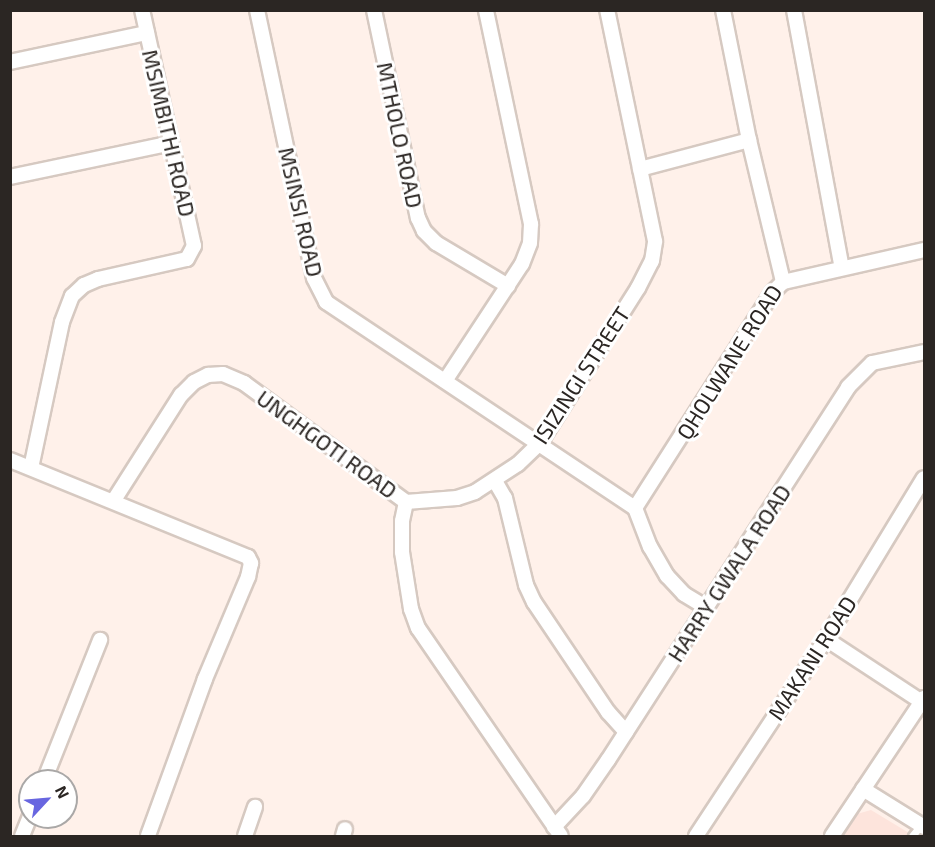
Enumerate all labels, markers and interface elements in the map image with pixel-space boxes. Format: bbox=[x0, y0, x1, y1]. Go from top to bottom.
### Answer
street label: MSIMBITHI ROAD bbox=[137, 47, 201, 219]
street label: MTHOLO ROAD bbox=[372, 60, 428, 210]
street label: MSINSI ROAD bbox=[273, 145, 329, 279]
street label: QHOLWANE ROAD bbox=[671, 280, 787, 444]
street label: ISIZINGI STREET bbox=[527, 301, 635, 449]
street label: UNGHGOTI ROAD bbox=[252, 384, 402, 504]
street label: HARRY GWALA ROAD bbox=[662, 479, 796, 667]
street label: MAKANI ROAD bbox=[762, 591, 862, 725]
north arrow bbox=[18, 769, 78, 829]
text: N bbox=[52, 782, 74, 801]

